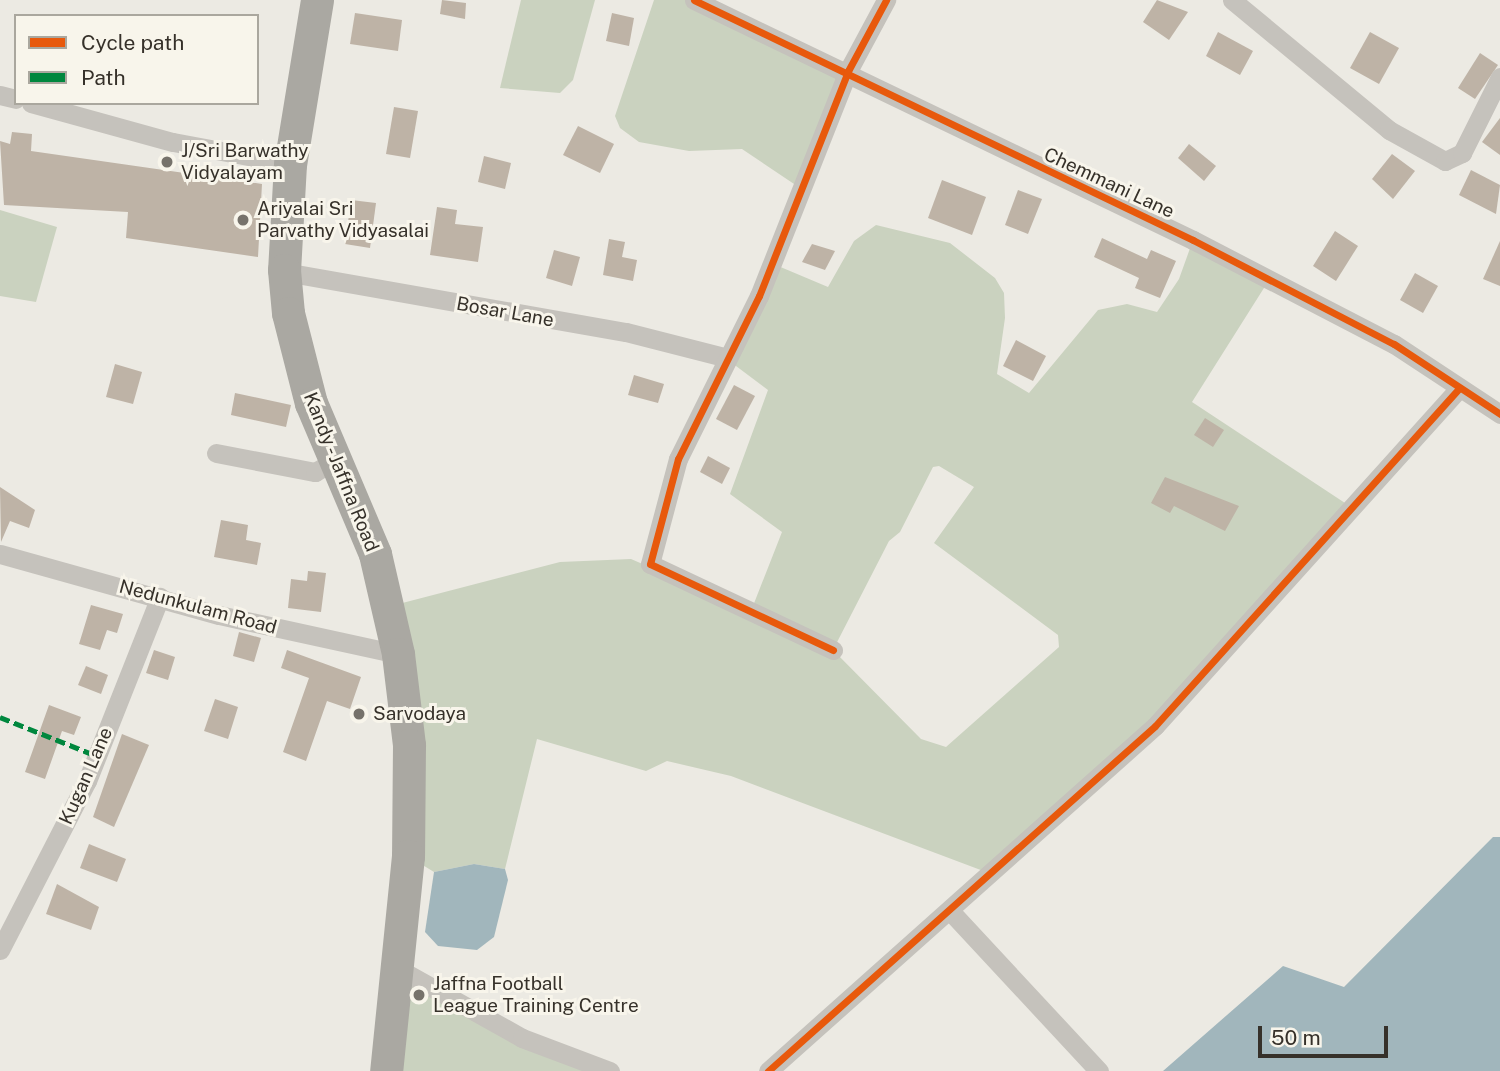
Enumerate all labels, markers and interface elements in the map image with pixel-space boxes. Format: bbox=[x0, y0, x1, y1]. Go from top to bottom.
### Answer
legend bbox=[14, 14, 259, 105]
text: Cycle path bbox=[81, 30, 184, 55]
text: Path bbox=[81, 65, 126, 90]
place label: J/Sri Barwathy Vidyalayam bbox=[181, 140, 308, 184]
street label: Chemmani Lane bbox=[1040, 143, 1178, 223]
marker: J/Sri Barwathy Vidyalayam bbox=[159, 154, 175, 170]
place label: Ariyalai Sri Parvathy Vidyasalai bbox=[257, 198, 430, 242]
marker: Ariyalai Sri Parvathy Vidyasalai bbox=[235, 212, 251, 228]
street label: Bosar Lane bbox=[454, 292, 556, 332]
street label: Kandy - Jaffna Road bbox=[298, 386, 384, 558]
street label: Nedunkulam Road bbox=[117, 575, 279, 639]
place label: Sarvodaya bbox=[373, 703, 466, 725]
marker: Sarvodaya bbox=[351, 706, 367, 722]
street label: Kugan Lane bbox=[54, 724, 118, 828]
place label: Jaffna Football League Training Centre bbox=[433, 973, 639, 1017]
marker: Jaffna Football League Training Centre bbox=[411, 987, 427, 1003]
scale bar bbox=[1262, 1012, 1392, 1056]
text: 50 m bbox=[1271, 1025, 1321, 1050]

